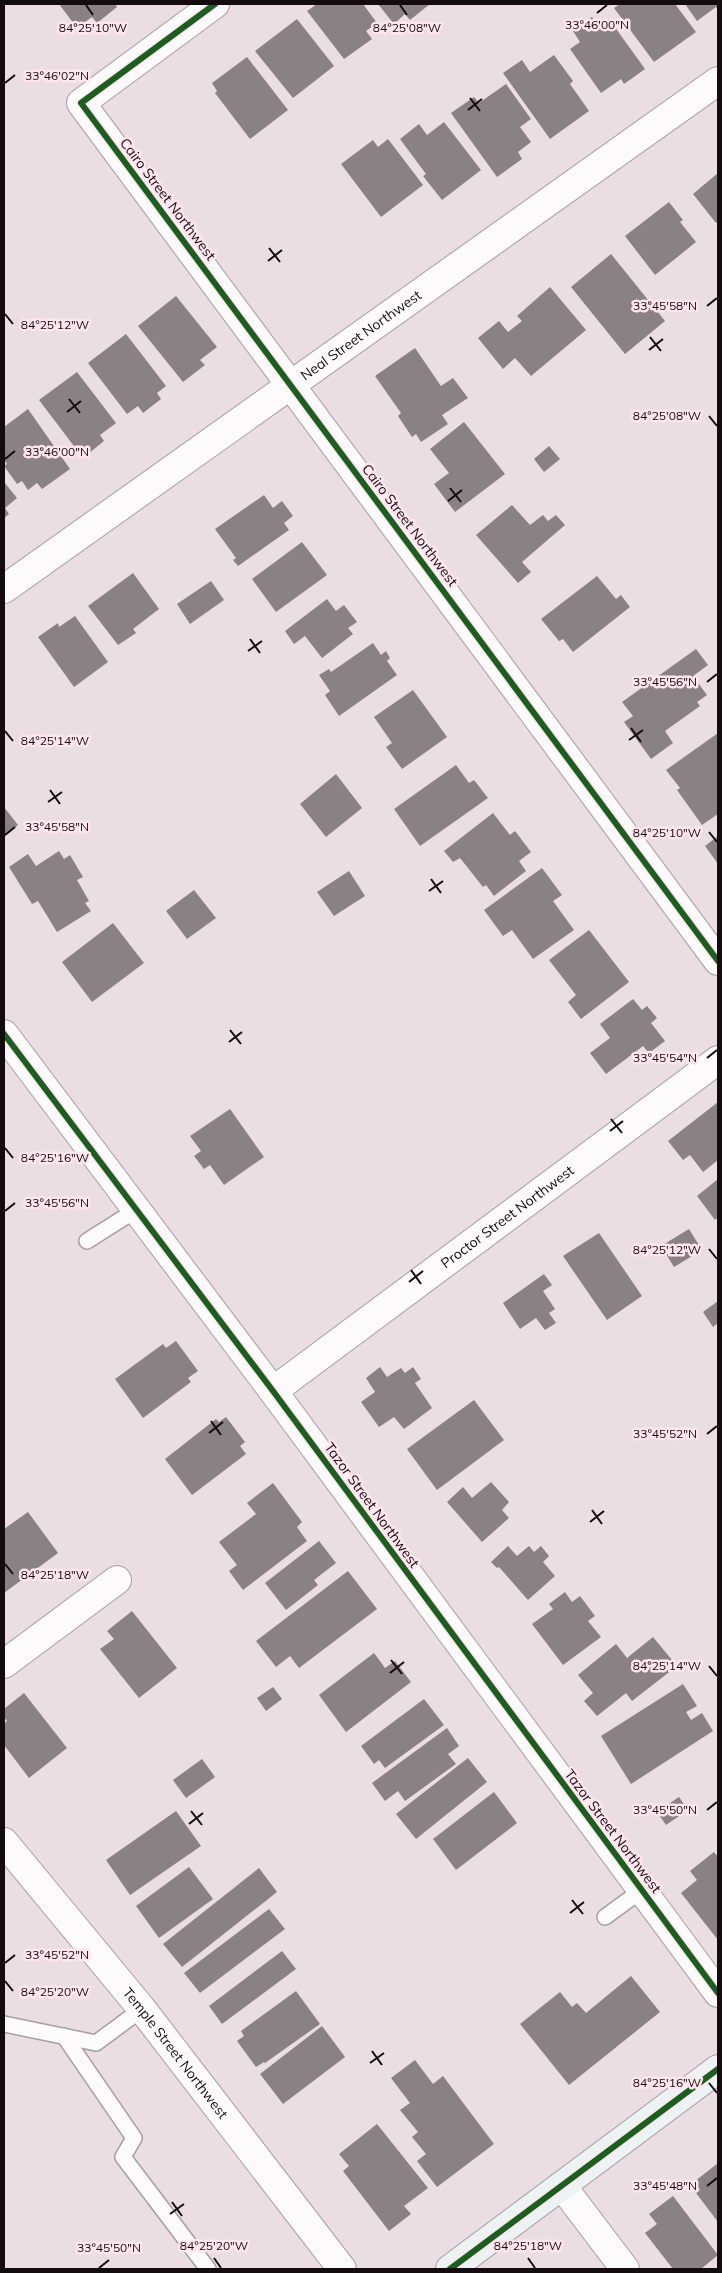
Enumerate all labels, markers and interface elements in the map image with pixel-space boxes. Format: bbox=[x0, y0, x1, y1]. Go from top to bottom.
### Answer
text: 33°46'00"N bbox=[565, 17, 629, 32]
text: 84°25'10"W bbox=[59, 20, 127, 35]
text: 84°25'08"W bbox=[373, 20, 441, 35]
text: 33°46'02"N bbox=[25, 68, 89, 83]
street label: Cairo Street Northwest bbox=[116, 134, 220, 264]
street label: Neal Street Northwest bbox=[297, 286, 425, 384]
text: 33°45'58"N bbox=[633, 298, 697, 313]
text: 84°25'12"W bbox=[21, 317, 89, 332]
text: 84°25'08"W bbox=[633, 408, 701, 423]
text: 33°46'00"N bbox=[25, 444, 89, 459]
street label: Cairo Street Northwest bbox=[358, 460, 462, 590]
text: 33°45'56"N bbox=[633, 674, 697, 689]
text: 84°25'14"W bbox=[21, 733, 89, 748]
text: 33°45'58"N bbox=[25, 819, 89, 834]
text: 84°25'10"W bbox=[633, 825, 701, 840]
text: 33°45'54"N bbox=[633, 1050, 697, 1065]
text: 84°25'16"W bbox=[21, 1150, 89, 1165]
street label: Proctor Street Northwest bbox=[437, 1161, 577, 1272]
text: 33°45'56"N bbox=[25, 1195, 89, 1210]
text: 84°25'12"W bbox=[633, 1242, 701, 1257]
text: 33°45'52"N bbox=[633, 1426, 697, 1441]
street label: Tazor Street Northwest bbox=[321, 1439, 424, 1571]
text: 84°25'18"W bbox=[21, 1567, 89, 1582]
text: 84°25'14"W bbox=[633, 1658, 701, 1673]
street label: Tazor Street Northwest bbox=[561, 1766, 666, 1897]
text: 33°45'50"N bbox=[633, 1802, 697, 1817]
text: 33°45'52"N bbox=[25, 1947, 89, 1962]
text: 84°25'20"W bbox=[21, 1984, 89, 1999]
street label: Temple Street Northwest bbox=[119, 1984, 232, 2122]
text: 84°25'16"W bbox=[633, 2075, 701, 2090]
text: 33°45'48"N bbox=[633, 2178, 697, 2193]
text: 84°25'20"W bbox=[180, 2238, 248, 2253]
text: 84°25'18"W bbox=[494, 2238, 562, 2253]
text: 33°45'50"N bbox=[77, 2240, 141, 2255]

